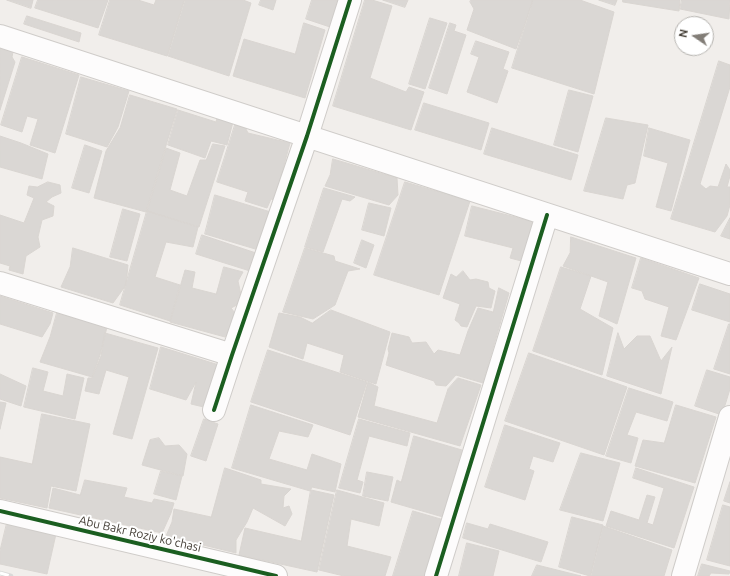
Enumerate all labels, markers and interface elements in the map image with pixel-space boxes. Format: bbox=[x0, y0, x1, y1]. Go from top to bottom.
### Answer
north arrow bbox=[674, 16, 714, 56]
text: N bbox=[677, 28, 690, 39]
street label: Abu Bakr Roziy ko'chasi bbox=[77, 513, 203, 555]

